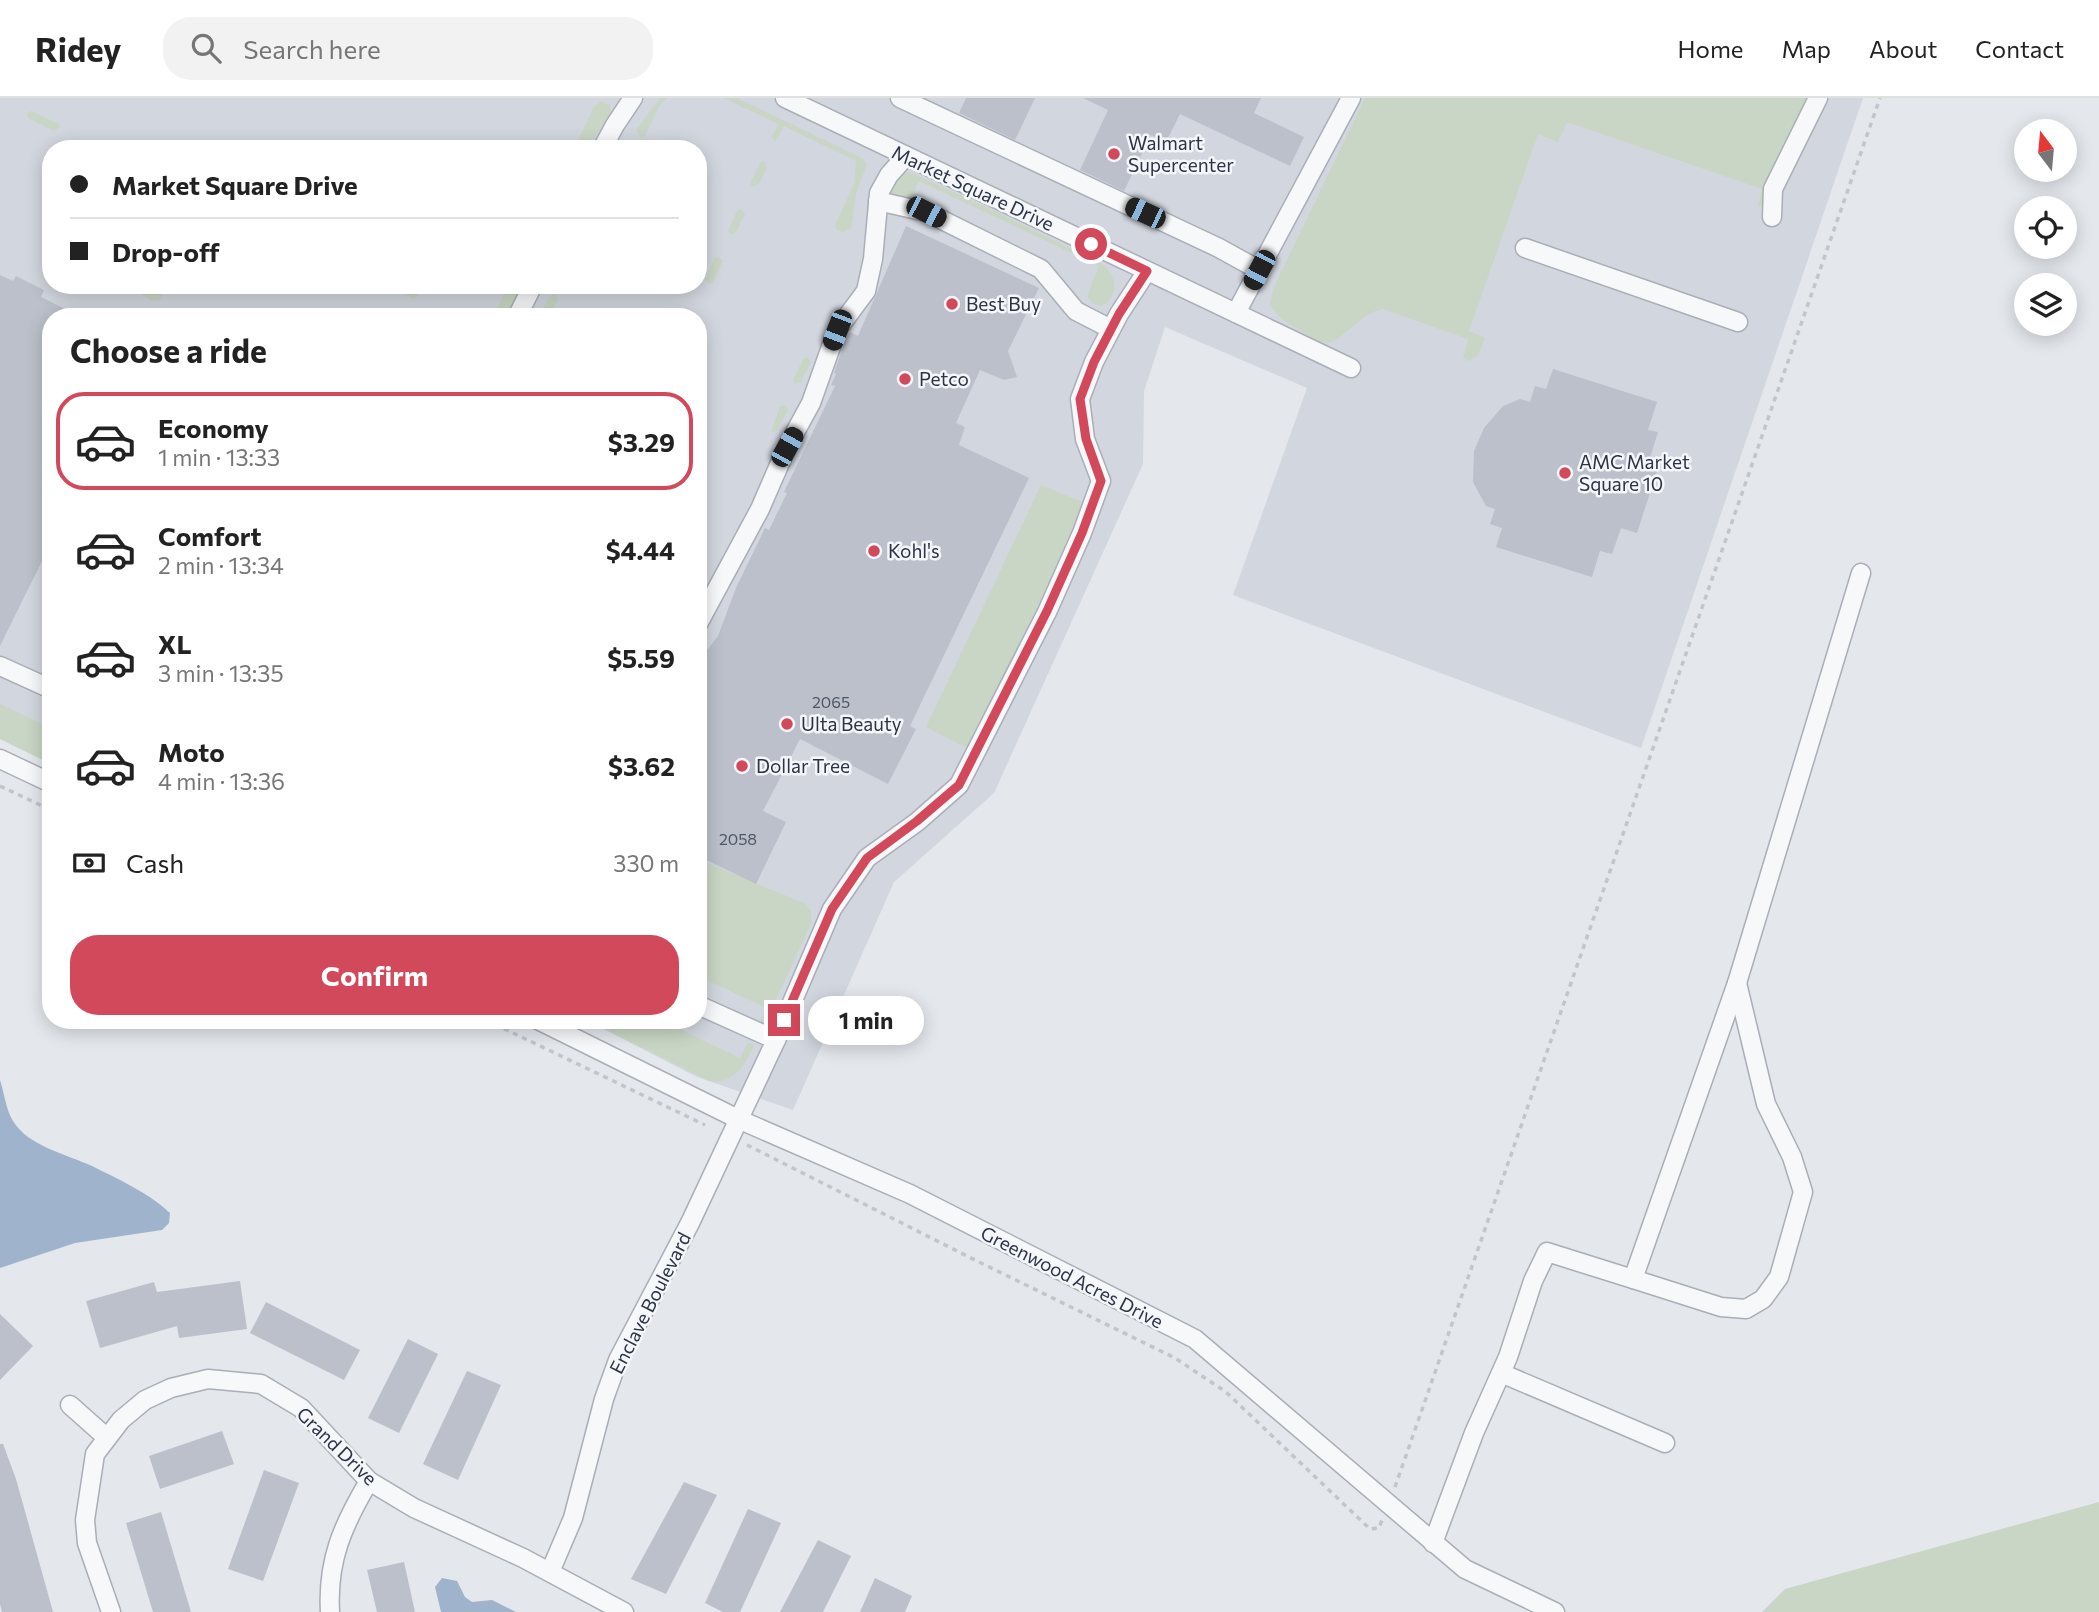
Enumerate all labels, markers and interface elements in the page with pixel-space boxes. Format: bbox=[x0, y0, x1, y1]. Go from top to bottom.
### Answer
search box bbox=[163, 17, 653, 80]
text: Ridey bbox=[35, 28, 121, 69]
icon: search bbox=[187, 29, 225, 67]
text: Search here bbox=[243, 33, 381, 64]
text: Home bbox=[1678, 34, 1744, 63]
text: Map bbox=[1782, 34, 1831, 63]
text: About bbox=[1869, 34, 1937, 63]
text: Contact bbox=[1975, 34, 2064, 63]
north arrow bbox=[2014, 119, 2077, 182]
map controls bbox=[2014, 119, 2077, 336]
place label: Walmart Supercenter bbox=[1128, 131, 1234, 176]
street label: Market Square Drive bbox=[888, 140, 1058, 235]
marker: Walmart Supercenter bbox=[1106, 146, 1122, 162]
text: Market Square Drive bbox=[112, 169, 358, 200]
car bbox=[903, 193, 950, 231]
car bbox=[1122, 195, 1169, 231]
button: locate bbox=[2014, 196, 2077, 259]
route start bbox=[1075, 228, 1107, 260]
text: Drop-off bbox=[112, 236, 219, 267]
car bbox=[1240, 247, 1279, 293]
button: layers bbox=[2014, 273, 2077, 336]
place label: Best Buy bbox=[966, 292, 1041, 315]
marker: Best Buy bbox=[944, 296, 960, 312]
car bbox=[820, 307, 855, 353]
text: Choose a ride bbox=[70, 330, 267, 370]
place label: Petco bbox=[919, 367, 969, 390]
marker: Petco bbox=[897, 371, 913, 387]
icon: car bbox=[74, 410, 137, 473]
text: Economy bbox=[158, 412, 269, 443]
car bbox=[768, 424, 807, 470]
text: $3.29 bbox=[608, 426, 675, 457]
text: 1 min · 13:33 bbox=[158, 443, 280, 471]
place label: AMC Market Square 10 bbox=[1579, 450, 1690, 495]
marker: AMC Market Square 10 bbox=[1557, 465, 1573, 481]
icon: car bbox=[74, 518, 137, 581]
text: Comfort bbox=[158, 520, 261, 551]
text: $4.44 bbox=[606, 534, 675, 565]
place label: Kohl's bbox=[888, 539, 940, 562]
marker: Kohl's bbox=[866, 543, 882, 559]
text: 2 min · 13:34 bbox=[158, 551, 284, 579]
icon: car bbox=[74, 626, 137, 689]
text: XL bbox=[158, 628, 192, 659]
text: $5.59 bbox=[607, 642, 675, 673]
text: 3 min · 13:35 bbox=[158, 659, 284, 687]
house number: 2065 bbox=[812, 692, 850, 711]
place label: Ulta Beauty bbox=[801, 712, 902, 735]
marker: Ulta Beauty bbox=[779, 716, 795, 732]
icon: car bbox=[74, 734, 137, 797]
text: Moto bbox=[158, 736, 225, 767]
text: $3.62 bbox=[608, 750, 675, 781]
place label: Dollar Tree bbox=[756, 754, 850, 777]
marker: Dollar Tree bbox=[734, 758, 750, 774]
text: 4 min · 13:36 bbox=[158, 767, 285, 795]
house number: 2058 bbox=[719, 829, 757, 848]
icon: cash bbox=[70, 844, 108, 882]
text: Cash bbox=[126, 847, 184, 878]
text: 330 m bbox=[613, 849, 679, 877]
button: Confirm bbox=[70, 935, 679, 1015]
callout: 1 min bbox=[808, 996, 924, 1044]
route end bbox=[768, 1004, 800, 1036]
text: 1 min bbox=[839, 1006, 893, 1034]
street label: Greenwood Acres Drive bbox=[977, 1221, 1167, 1333]
street label: Enclave Boulevard bbox=[604, 1228, 695, 1377]
street label: Grand Drive bbox=[292, 1402, 382, 1490]

